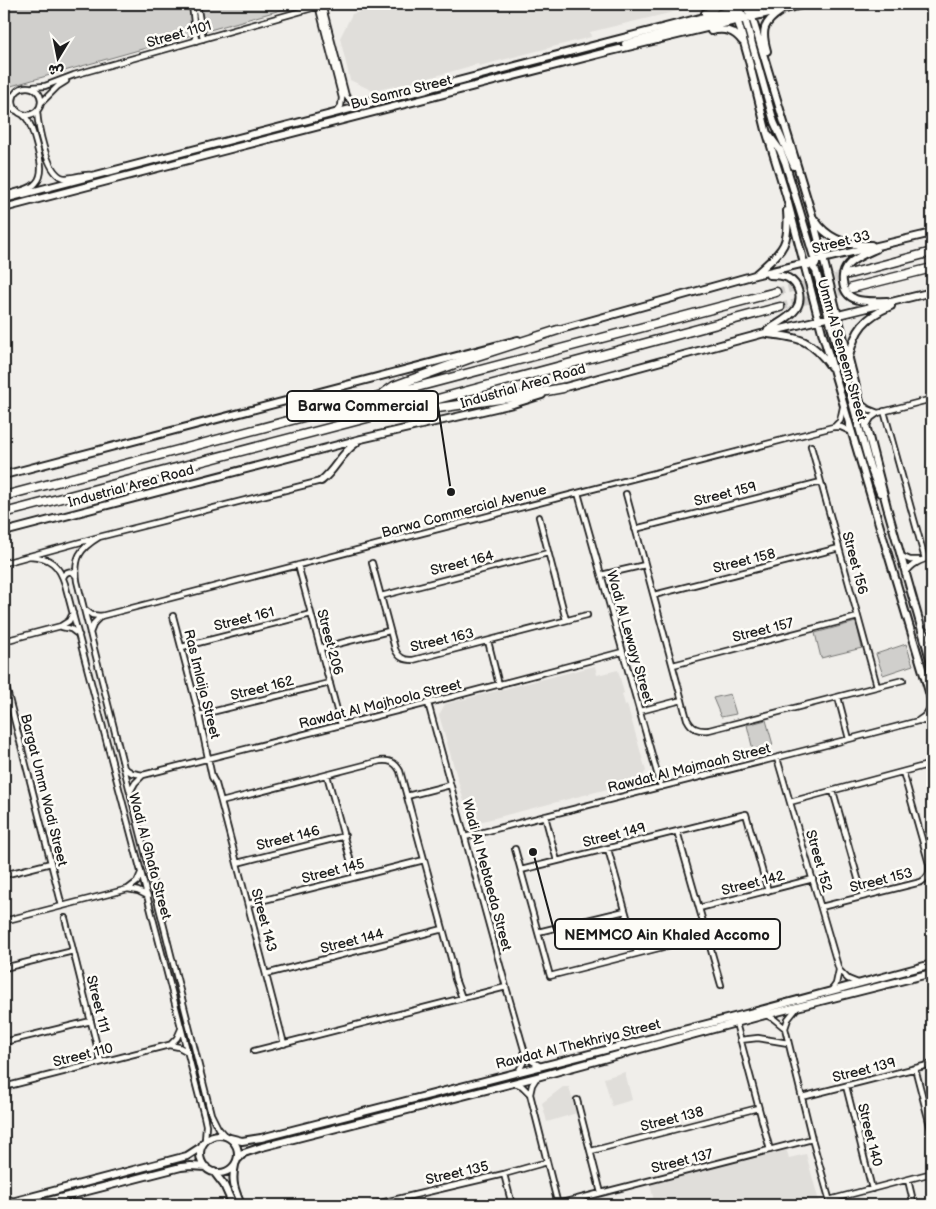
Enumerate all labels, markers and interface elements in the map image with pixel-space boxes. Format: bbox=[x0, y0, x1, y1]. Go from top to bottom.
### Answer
street label: Street 1101 bbox=[145, 17, 213, 51]
north arrow bbox=[32, 32, 82, 82]
text: ش bbox=[47, 61, 65, 80]
street label: Bu Samra Street bbox=[349, 71, 454, 113]
street label: Street 33 bbox=[810, 227, 872, 257]
street label: Umm Al Seneem Street bbox=[814, 277, 871, 424]
street label: Industrial Area Road bbox=[458, 360, 588, 412]
callout: Barwa Commercial bbox=[287, 391, 438, 421]
text: Barwa Commercial bbox=[298, 397, 428, 416]
street label: Industrial Area Road bbox=[66, 461, 196, 511]
street label: Street 159 bbox=[692, 478, 758, 510]
street label: Barwa Commercial Avenue bbox=[380, 481, 548, 541]
street label: Street 156 bbox=[838, 530, 872, 597]
street label: Street 158 bbox=[711, 545, 777, 577]
street label: Street 164 bbox=[429, 547, 496, 579]
street label: Wadi Al Lewayy Street bbox=[603, 569, 657, 706]
street label: Street 161 bbox=[212, 603, 276, 635]
street label: Street 206 bbox=[313, 607, 347, 677]
street label: Street 157 bbox=[731, 614, 796, 646]
street label: Street 163 bbox=[409, 624, 475, 656]
street label: Ras Imlaija Street bbox=[180, 628, 224, 741]
street label: Street 162 bbox=[229, 672, 296, 704]
street label: Rawdat Al Majhoola Street bbox=[297, 675, 464, 732]
street label: Bargat Umm Wadi Street bbox=[17, 712, 71, 868]
street label: Rawdat Al Majmaah Street bbox=[606, 739, 773, 796]
street label: Wadi Al Ghafa Street bbox=[125, 791, 175, 922]
street label: Wadi Al Mebtaeda Street bbox=[459, 797, 516, 953]
street label: Street 149 bbox=[581, 819, 647, 851]
street label: Street 146 bbox=[255, 822, 322, 854]
street label: Street 152 bbox=[802, 828, 836, 895]
street label: Street 145 bbox=[300, 855, 366, 887]
street label: Street 153 bbox=[848, 864, 914, 896]
street label: Street 142 bbox=[720, 867, 787, 899]
street label: Street 143 bbox=[247, 887, 281, 953]
callout: NEMMCO Ain Khaled Accomo bbox=[555, 919, 780, 949]
street label: Street 144 bbox=[319, 925, 386, 957]
text: NEMMCO Ain Khaled Accomo bbox=[564, 926, 770, 945]
street label: Street 111 bbox=[83, 974, 113, 1034]
street label: Rawdat Al Thekhriya Street bbox=[494, 1015, 663, 1073]
street label: Street 110 bbox=[51, 1039, 115, 1071]
street label: Street 139 bbox=[831, 1054, 897, 1086]
street label: Street 140 bbox=[854, 1102, 886, 1168]
street label: Street 138 bbox=[639, 1103, 705, 1135]
street label: Street 137 bbox=[649, 1145, 715, 1177]
street label: Street 135 bbox=[424, 1157, 490, 1189]

